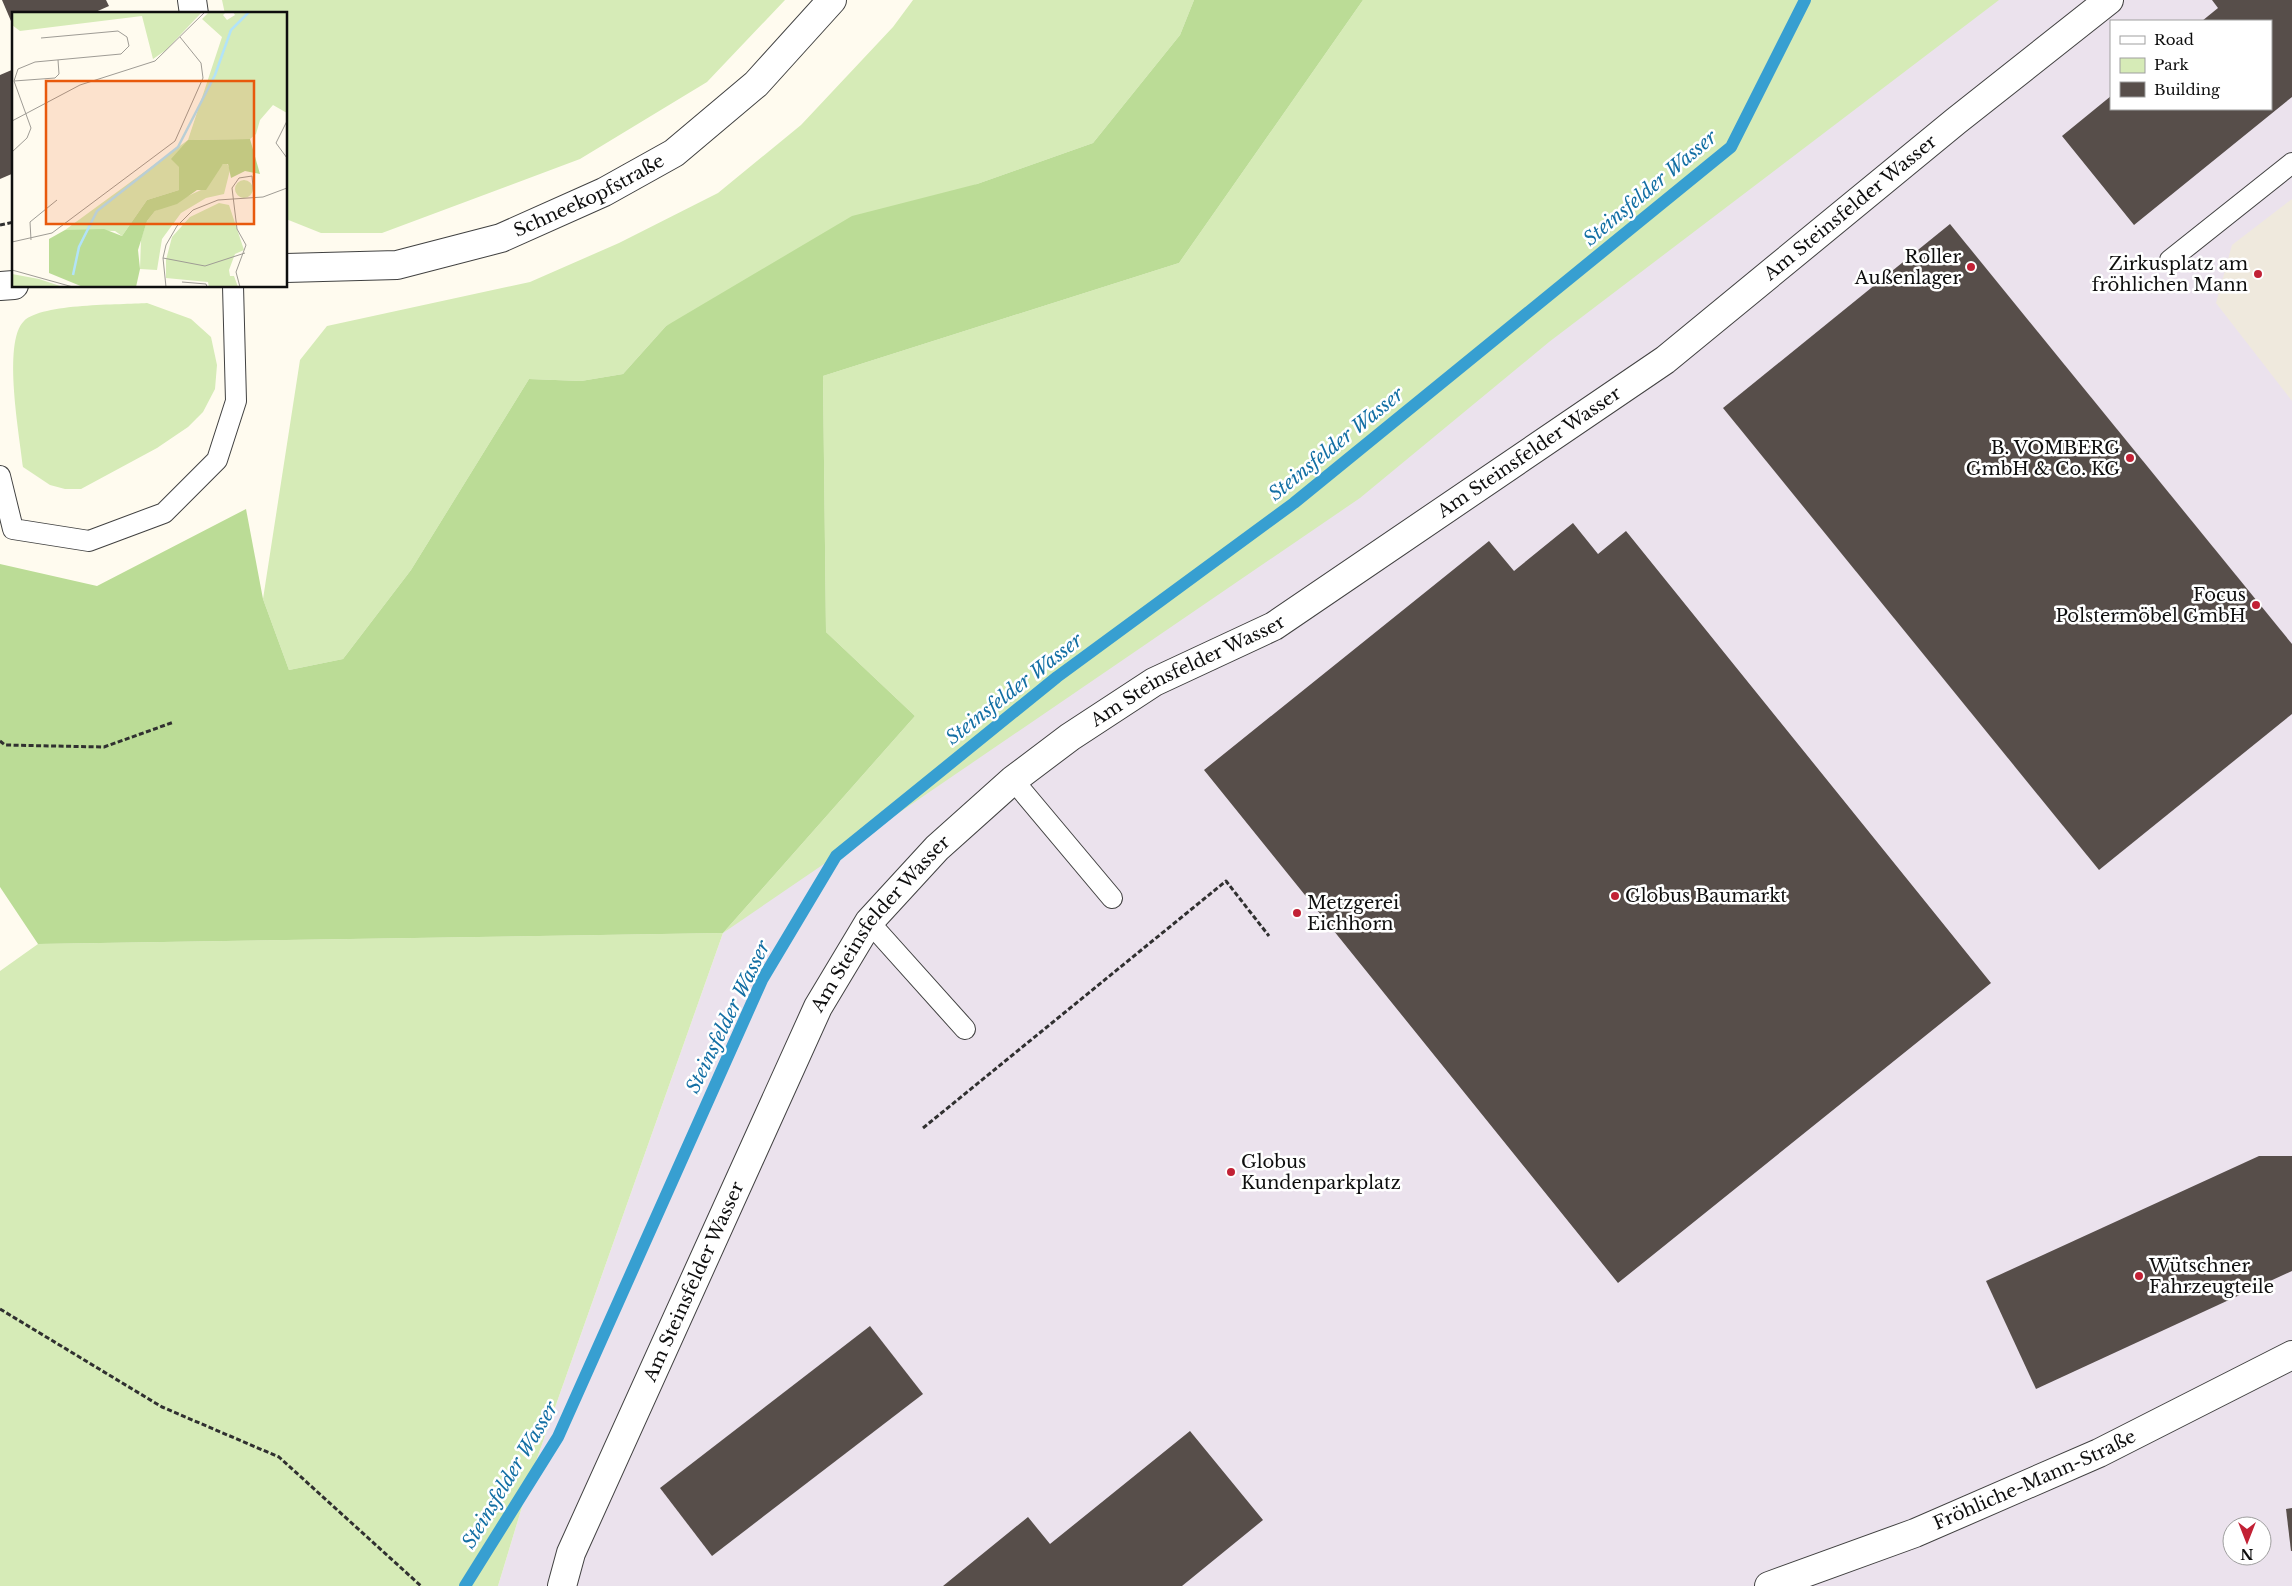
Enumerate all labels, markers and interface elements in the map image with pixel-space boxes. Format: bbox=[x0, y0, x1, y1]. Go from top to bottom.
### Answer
inset map bbox=[12, 12, 288, 288]
legend bbox=[2110, 20, 2272, 110]
text: Road bbox=[2154, 30, 2194, 49]
text: Park bbox=[2154, 55, 2190, 74]
text: Building bbox=[2154, 80, 2221, 99]
water label: Steinsfelder Wasser bbox=[1579, 125, 1722, 250]
street label: Am Steinsfelder Wasser bbox=[1759, 130, 1942, 286]
street label: Schneekopfstraße bbox=[510, 150, 668, 242]
place label: Roller Außenlager bbox=[1854, 246, 1961, 289]
place label: Zirkusplatz am fröhlichen Mann bbox=[2092, 253, 2248, 296]
marker: Roller Außenlager bbox=[1965, 261, 1977, 273]
marker: Zirkusplatz am fröhlichen Mann bbox=[2252, 268, 2264, 280]
water label: Steinsfelder Wasser bbox=[1264, 382, 1409, 505]
street label: Am Steinsfelder Wasser bbox=[1432, 382, 1626, 523]
place label: B. VOMBERG GmbH & Co. KG bbox=[1966, 437, 2120, 480]
marker: B. VOMBERG GmbH & Co. KG bbox=[2124, 452, 2136, 464]
place label: Focus Polstermöbel GmbH bbox=[2056, 584, 2246, 627]
marker: Focus Polstermöbel GmbH bbox=[2250, 599, 2262, 611]
street label: Am Steinsfelder Wasser bbox=[1086, 610, 1290, 732]
water label: Steinsfelder Wasser bbox=[941, 628, 1088, 749]
street label: Am Steinsfelder Wasser bbox=[806, 831, 955, 1017]
place label: Globus Baumarkt bbox=[1625, 885, 1787, 907]
marker: Globus Baumarkt bbox=[1609, 890, 1621, 902]
place label: Metzgerei Eichhorn bbox=[1307, 892, 1399, 935]
marker: Metzgerei Eichhorn bbox=[1291, 907, 1303, 919]
water label: Steinsfelder Wasser bbox=[681, 936, 775, 1097]
place label: Globus Kundenparkplatz bbox=[1241, 1151, 1401, 1194]
marker: Globus Kundenparkplatz bbox=[1225, 1166, 1237, 1178]
street label: Am Steinsfelder Wasser bbox=[639, 1178, 749, 1386]
place label: Wütschner Fahrzeugteile bbox=[2148, 1255, 2274, 1298]
marker: Wütschner Fahrzeugteile bbox=[2133, 1270, 2145, 1282]
water label: Steinsfelder Wasser bbox=[457, 1396, 563, 1552]
street label: Fröhliche-Mann-Straße bbox=[1930, 1425, 2139, 1535]
north arrow bbox=[2222, 1516, 2272, 1566]
text: N bbox=[2240, 1545, 2254, 1563]

